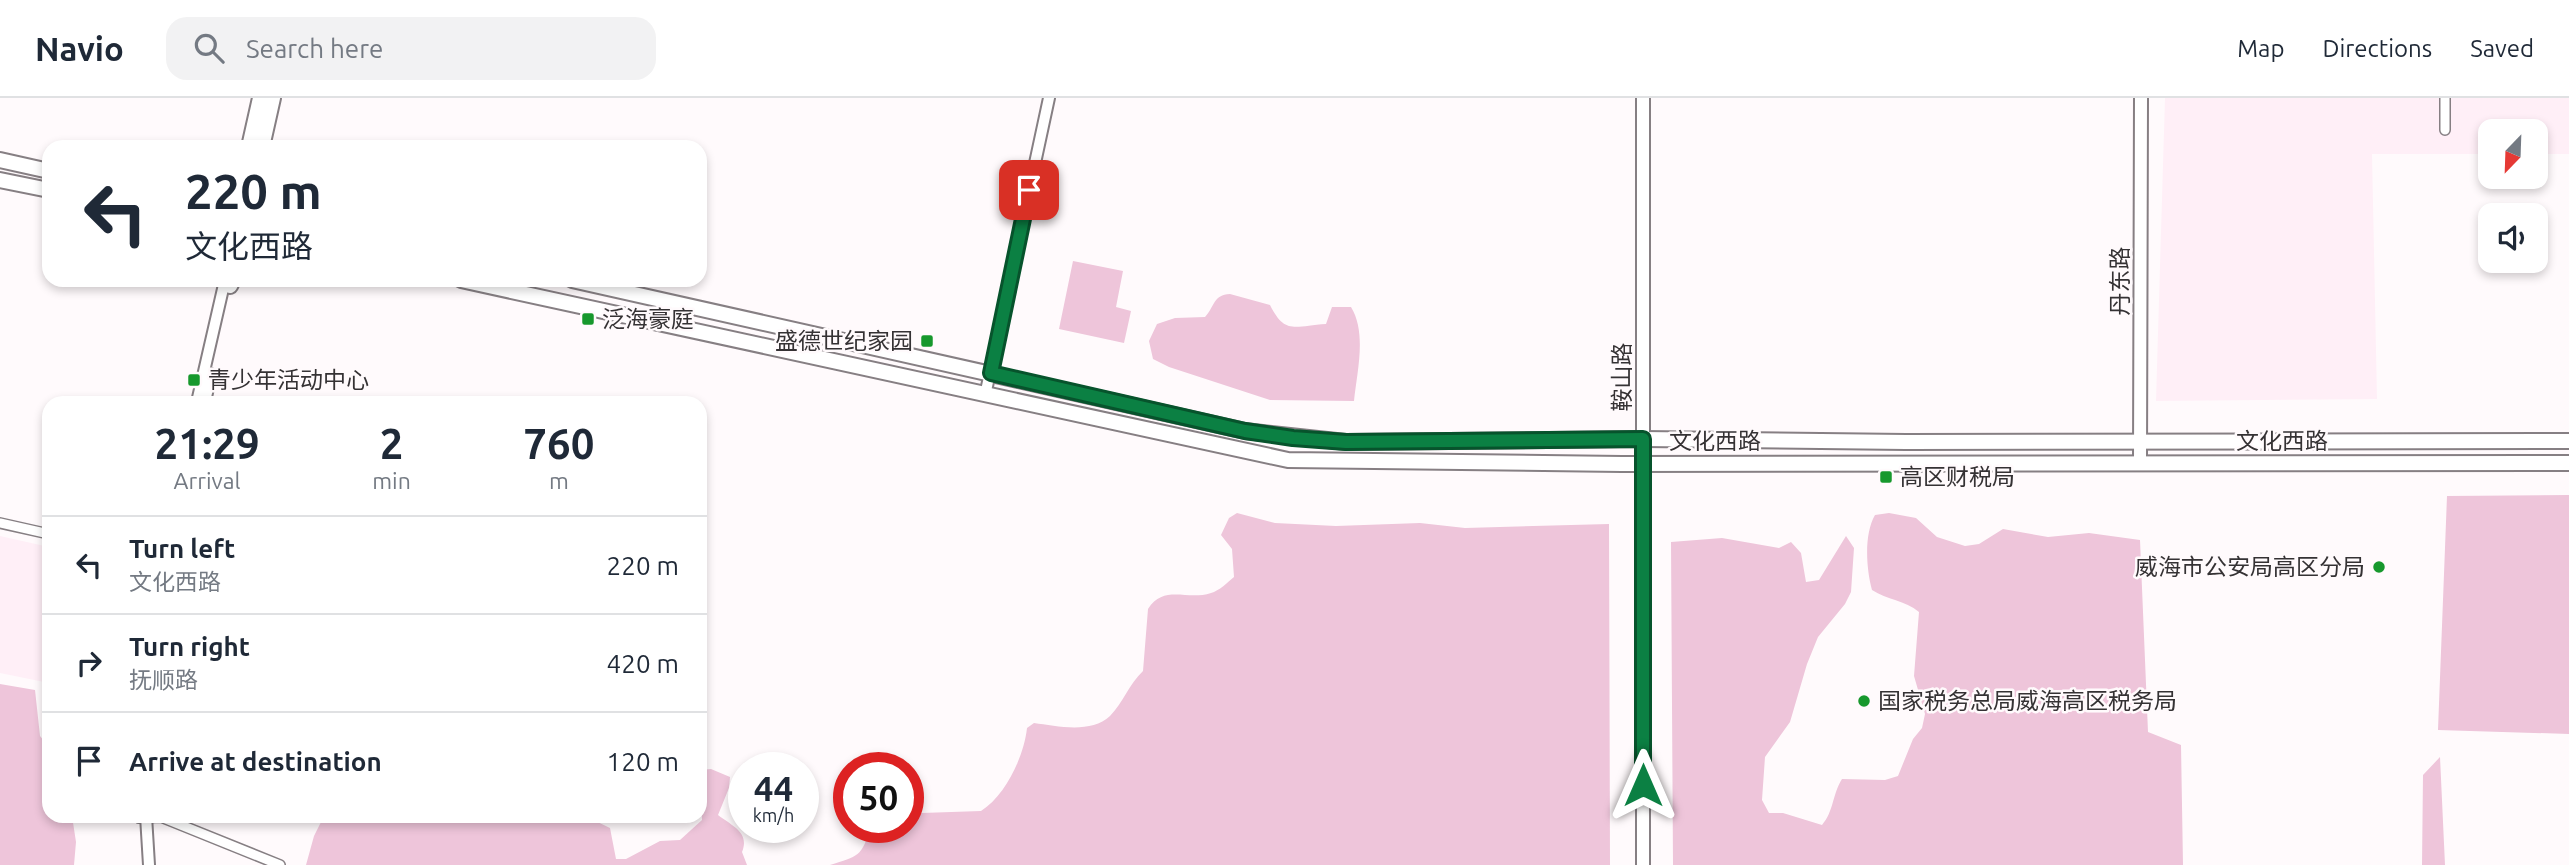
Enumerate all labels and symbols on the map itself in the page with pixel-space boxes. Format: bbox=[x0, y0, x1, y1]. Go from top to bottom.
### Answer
north arrow bbox=[2478, 119, 2548, 189]
pin bbox=[999, 160, 1059, 220]
street label: 丹东路 bbox=[2107, 247, 2132, 316]
place label: 泛海豪庭 bbox=[602, 306, 694, 331]
marker: 泛海豪庭 bbox=[580, 311, 596, 327]
place label: 盛德世纪家园 bbox=[775, 328, 913, 353]
marker: 盛德世纪家园 bbox=[919, 333, 935, 349]
street label: 鞍山路 bbox=[1609, 343, 1634, 412]
place label: 青少年活动中心 bbox=[208, 367, 369, 392]
marker: 青少年活动中心 bbox=[186, 372, 202, 388]
street label: 文化西路 bbox=[1669, 428, 1761, 453]
street label: 文化西路 bbox=[2236, 428, 2328, 453]
place label: 高区财税局 bbox=[1900, 464, 2015, 489]
marker: 高区财税局 bbox=[1878, 469, 1894, 485]
place label: 威海市公安局高区分局 bbox=[2135, 554, 2365, 579]
marker: 威海市公安局高区分局 bbox=[2371, 559, 2387, 575]
place label: 国家税务总局威海高区税务局 bbox=[1878, 688, 2177, 713]
marker: 国家税务总局威海高区税务局 bbox=[1856, 693, 1872, 709]
position arrow bbox=[1606, 748, 1680, 822]
speed limit sign: 50 bbox=[833, 752, 924, 843]

